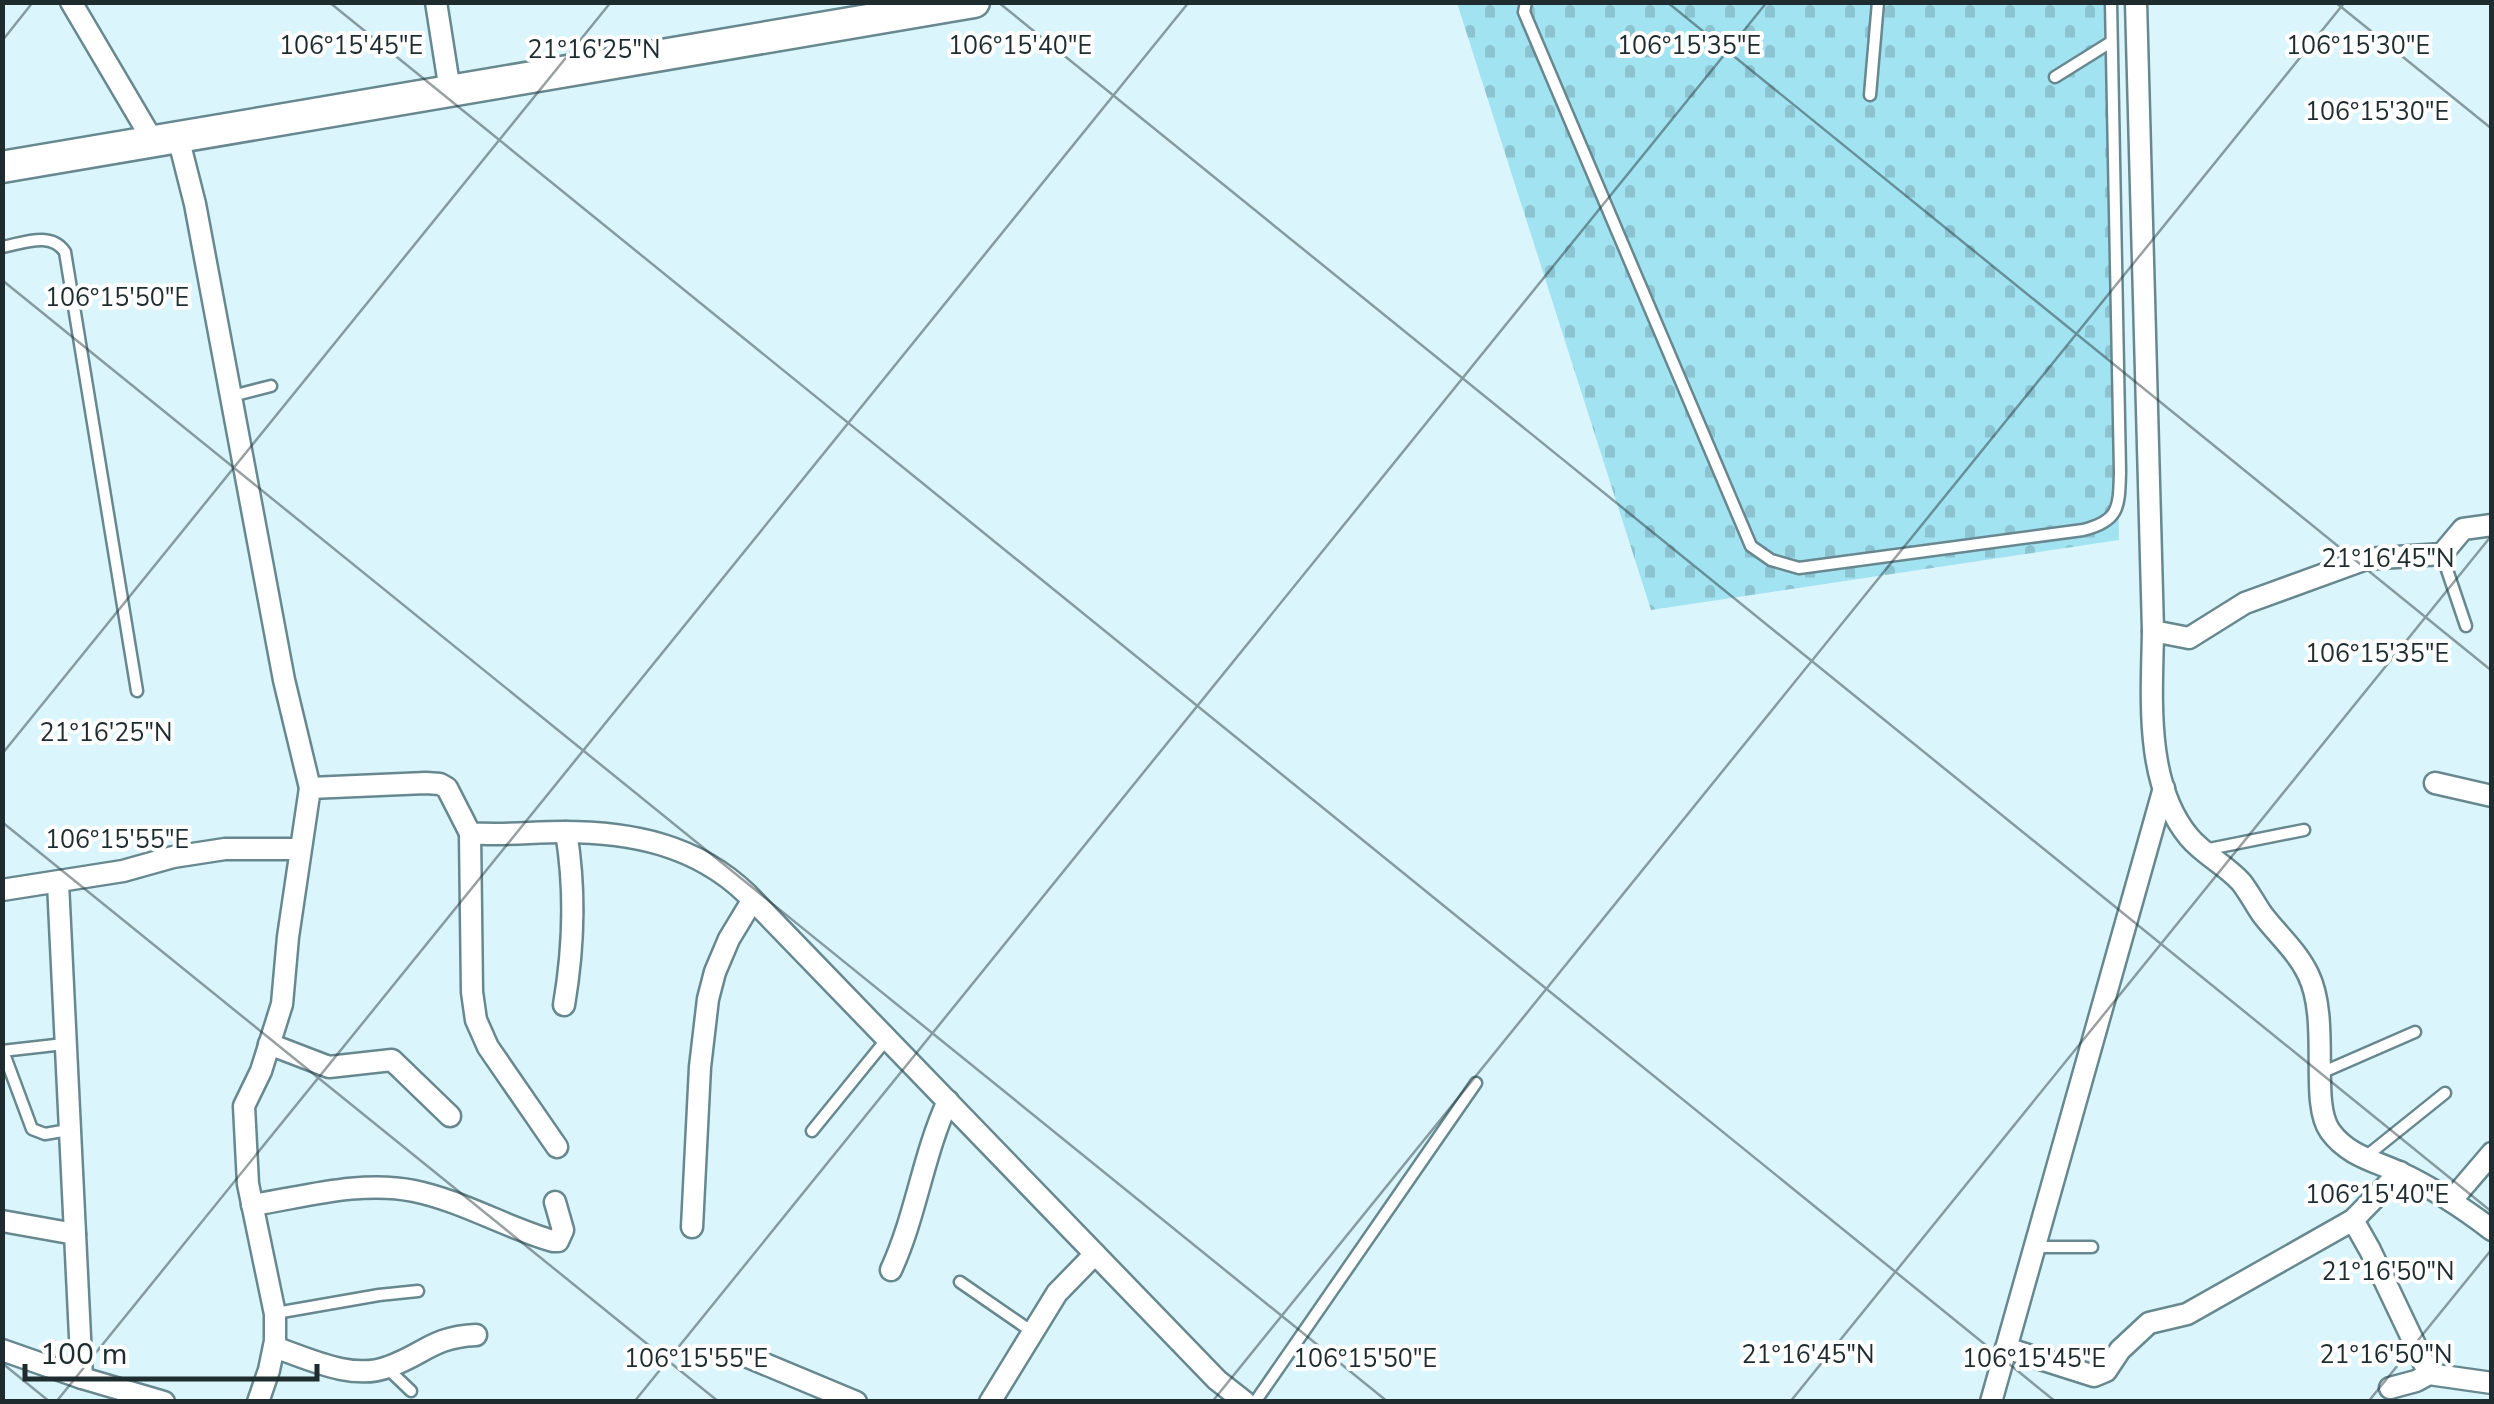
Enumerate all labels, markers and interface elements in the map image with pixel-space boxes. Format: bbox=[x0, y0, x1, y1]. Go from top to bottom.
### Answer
text: 106°15'45"E bbox=[279, 29, 423, 63]
text: 106°15'40"E bbox=[948, 29, 1092, 63]
text: 106°15'35"E bbox=[1617, 29, 1761, 63]
text: 106°15'30"E bbox=[2286, 29, 2430, 63]
text: 21°16'25"N bbox=[527, 33, 661, 67]
text: 106°15'30"E bbox=[2305, 95, 2449, 129]
text: 106°15'50"E bbox=[45, 281, 189, 315]
text: 21°16'45"N bbox=[2321, 542, 2455, 576]
text: 106°15'35"E bbox=[2305, 637, 2449, 671]
text: 21°16'25"N bbox=[39, 716, 173, 750]
text: 106°15'55"E bbox=[45, 823, 189, 857]
text: 106°15'40"E bbox=[2305, 1178, 2449, 1212]
text: 21°16'50"N bbox=[2321, 1255, 2455, 1289]
scale bar bbox=[25, 1319, 318, 1381]
text: 100 m bbox=[40, 1334, 127, 1375]
text: 21°16'45"N bbox=[1741, 1338, 1875, 1372]
text: 21°16'50"N bbox=[2319, 1338, 2453, 1372]
text: 106°15'55"E bbox=[624, 1342, 768, 1376]
text: 106°15'50"E bbox=[1293, 1342, 1437, 1376]
text: 106°15'45"E bbox=[1962, 1342, 2106, 1376]

